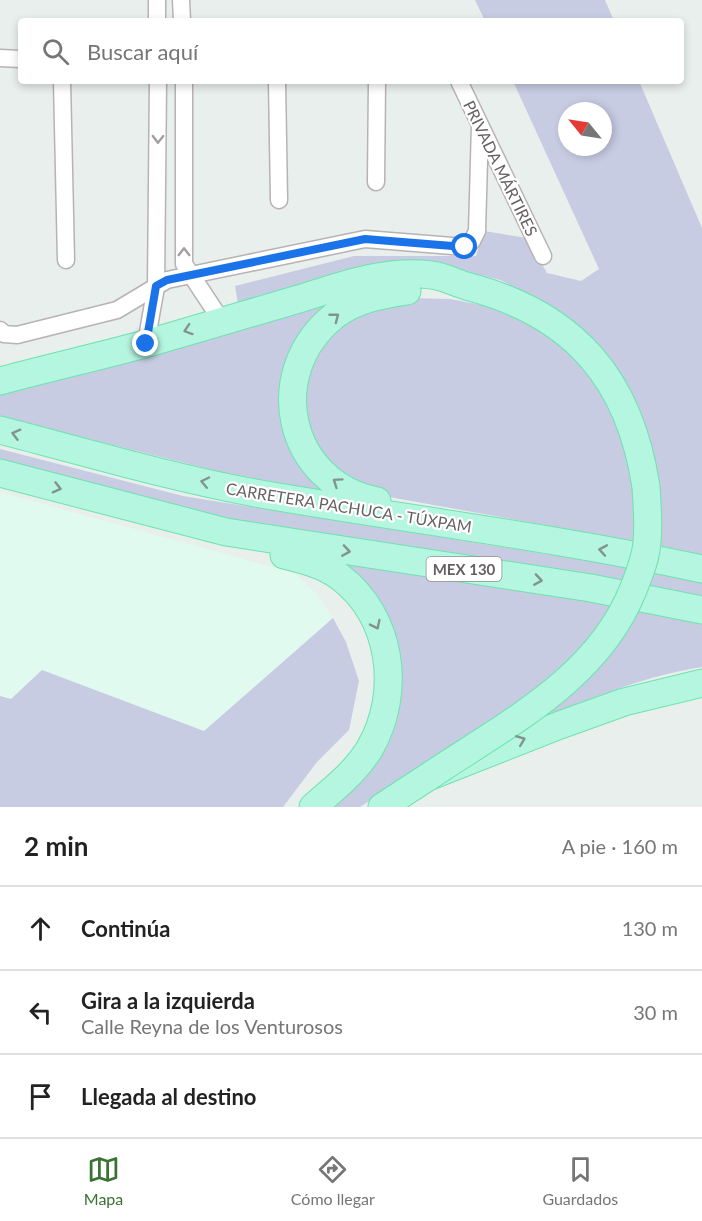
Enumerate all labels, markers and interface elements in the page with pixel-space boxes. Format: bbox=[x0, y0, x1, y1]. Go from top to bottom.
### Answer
search box bbox=[18, 18, 684, 84]
icon: search bbox=[39, 35, 72, 68]
text: Buscar aquí bbox=[87, 38, 198, 65]
street label: PRIVADA MÁRTIRES bbox=[460, 97, 542, 239]
north arrow bbox=[558, 102, 612, 156]
one-way arrow bbox=[151, 135, 164, 144]
route start bbox=[451, 233, 477, 259]
one-way arrow bbox=[178, 247, 190, 256]
one-way arrow bbox=[328, 314, 339, 325]
one-way arrow bbox=[183, 323, 194, 335]
route end bbox=[132, 330, 158, 356]
one-way arrow bbox=[12, 428, 22, 441]
one-way arrow bbox=[201, 476, 211, 489]
street label: CARRETERA PACHUCA - TÚXPAM bbox=[225, 478, 473, 536]
one-way arrow bbox=[332, 478, 343, 489]
one-way arrow bbox=[51, 481, 61, 494]
one-way arrow bbox=[341, 544, 350, 556]
one-way arrow bbox=[599, 544, 609, 557]
road number: MEX 130 bbox=[426, 557, 502, 581]
one-way arrow bbox=[533, 573, 543, 586]
one-way arrow bbox=[369, 618, 381, 629]
one-way arrow bbox=[515, 735, 526, 747]
text: 2 min bbox=[24, 830, 88, 862]
text: A pie · 160 m bbox=[562, 834, 678, 858]
icon: ahead bbox=[24, 912, 57, 945]
text: Continúa bbox=[81, 915, 170, 942]
text: 130 m bbox=[622, 916, 678, 940]
text: Gira a la izquierda bbox=[81, 987, 255, 1014]
icon: left bbox=[24, 996, 57, 1029]
text: 30 m bbox=[633, 1000, 678, 1024]
text: Calle Reyna de los Venturosos bbox=[81, 1014, 343, 1038]
icon: arrive bbox=[24, 1080, 57, 1113]
text: Llegada al destino bbox=[81, 1083, 257, 1110]
tab: Mapa bbox=[84, 1153, 123, 1208]
tab: Cómo llegar bbox=[291, 1153, 375, 1208]
tab: Guardados bbox=[542, 1153, 618, 1208]

